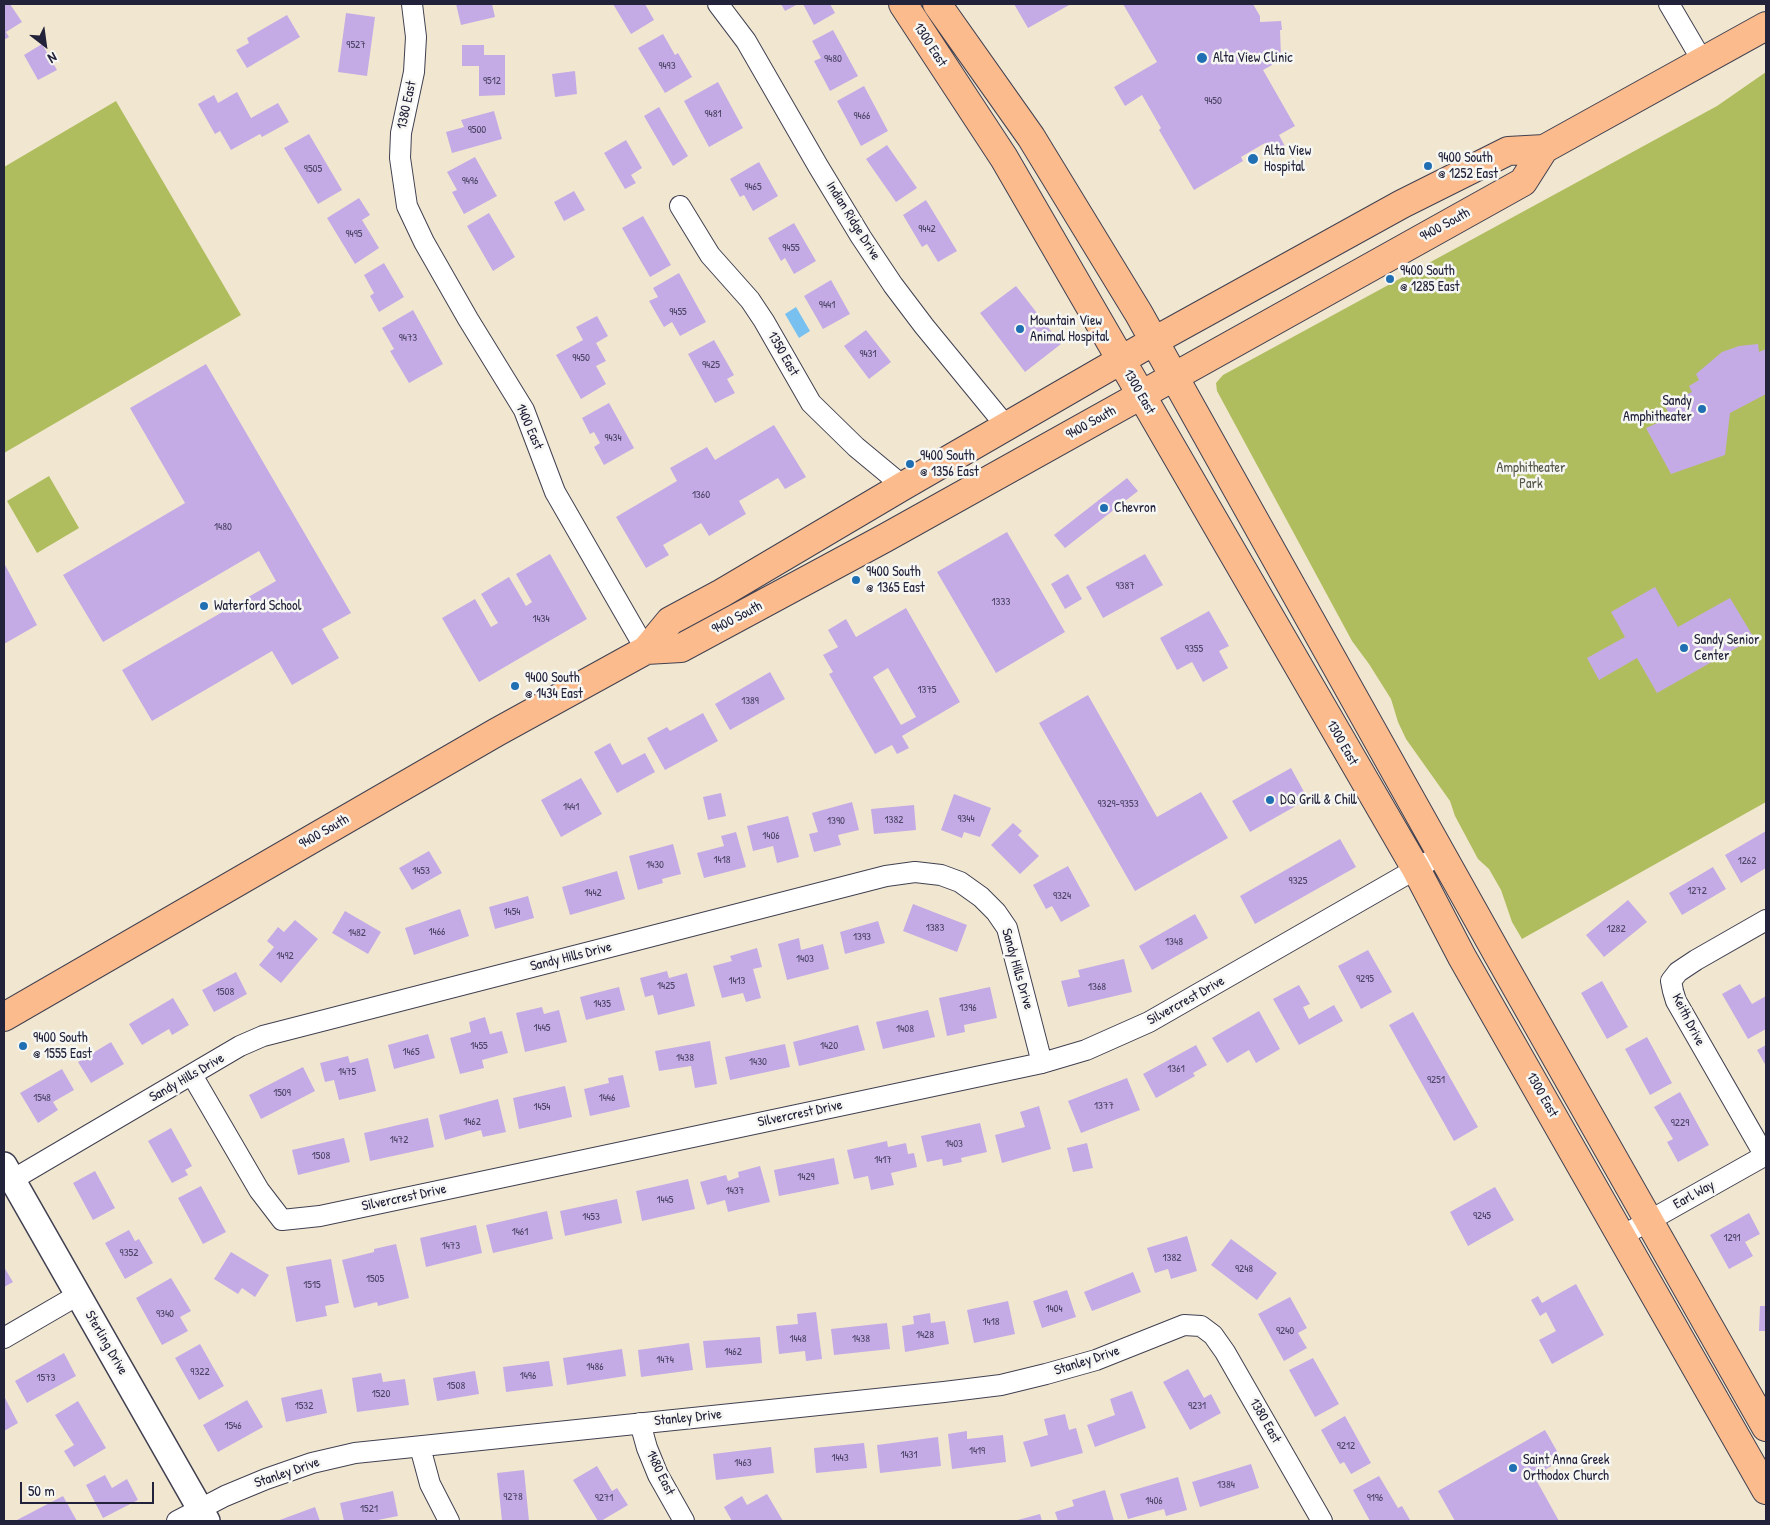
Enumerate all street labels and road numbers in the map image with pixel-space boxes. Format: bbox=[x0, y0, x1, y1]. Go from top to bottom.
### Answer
street label: 1300 East bbox=[910, 20, 950, 70]
street label: 1380 East bbox=[394, 79, 420, 131]
street label: Indian Ridge Drive bbox=[822, 179, 884, 263]
street label: 9400 South bbox=[1417, 204, 1473, 246]
street label: 1350 East bbox=[764, 329, 802, 379]
street label: 1300 East bbox=[1119, 367, 1159, 417]
street label: 1400 East bbox=[512, 402, 546, 452]
street label: 9400 South bbox=[1063, 402, 1119, 444]
street label: 9400 South bbox=[709, 598, 765, 638]
street label: 1300 East bbox=[1322, 718, 1362, 768]
street label: 9400 South bbox=[296, 811, 352, 853]
street label: Sandy Hills Drive bbox=[997, 927, 1037, 1011]
street label: Sandy Hills Drive bbox=[528, 939, 614, 975]
street label: Silvercrest Drive bbox=[1144, 973, 1228, 1029]
street label: Keith Drive bbox=[1668, 991, 1708, 1049]
street label: Sandy Hills Drive bbox=[147, 1050, 227, 1106]
street label: 1300 East bbox=[1522, 1070, 1562, 1120]
street label: Silvercrest Drive bbox=[756, 1097, 844, 1131]
street label: Earl Way bbox=[1671, 1177, 1717, 1213]
street label: Silvercrest Drive bbox=[360, 1181, 448, 1215]
street label: Sterling Drive bbox=[81, 1308, 131, 1378]
street label: Stanley Drive bbox=[1052, 1343, 1122, 1379]
street label: 1380 East bbox=[1246, 1396, 1284, 1446]
street label: Stanley Drive bbox=[653, 1406, 723, 1430]
street label: 1480 East bbox=[642, 1448, 678, 1498]
street label: Stanley Drive bbox=[252, 1454, 322, 1492]

